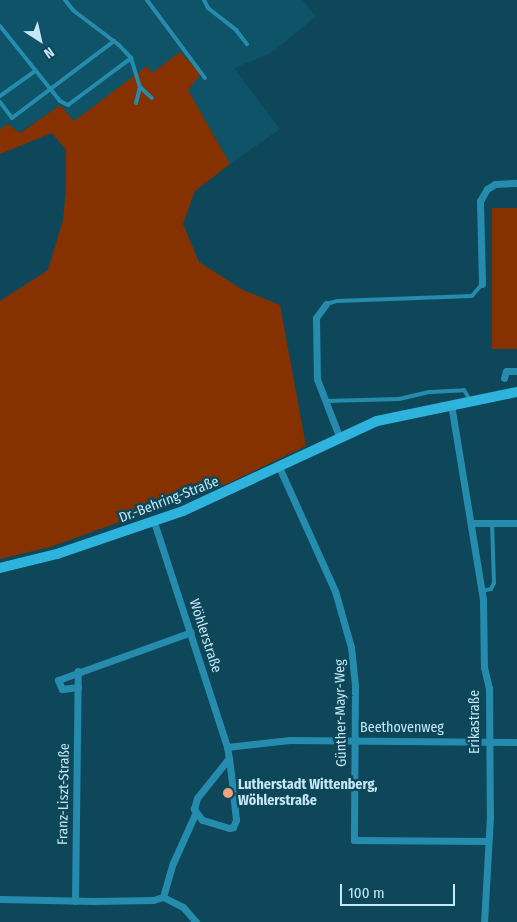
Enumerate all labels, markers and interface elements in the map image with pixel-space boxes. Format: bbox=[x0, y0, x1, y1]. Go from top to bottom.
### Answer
north arrow bbox=[15, 15, 65, 65]
text: N bbox=[41, 43, 57, 62]
street label: Dr.-Behring-Straße bbox=[117, 473, 221, 527]
street label: Wöhlerstraße bbox=[185, 597, 225, 675]
street label: Günther-Mayr-Weg bbox=[332, 659, 350, 767]
street label: Erikastraße bbox=[467, 690, 483, 754]
street label: Beethovenweg bbox=[360, 720, 444, 736]
street label: Franz-Liszt-Straße bbox=[55, 743, 73, 845]
place label: Lutherstadt Wittenberg, Wöhlerstraße bbox=[238, 777, 378, 810]
marker: Lutherstadt Wittenberg, Wöhlerstraße bbox=[222, 787, 234, 799]
scale bar bbox=[342, 874, 457, 906]
text: 100 m bbox=[348, 884, 385, 902]

